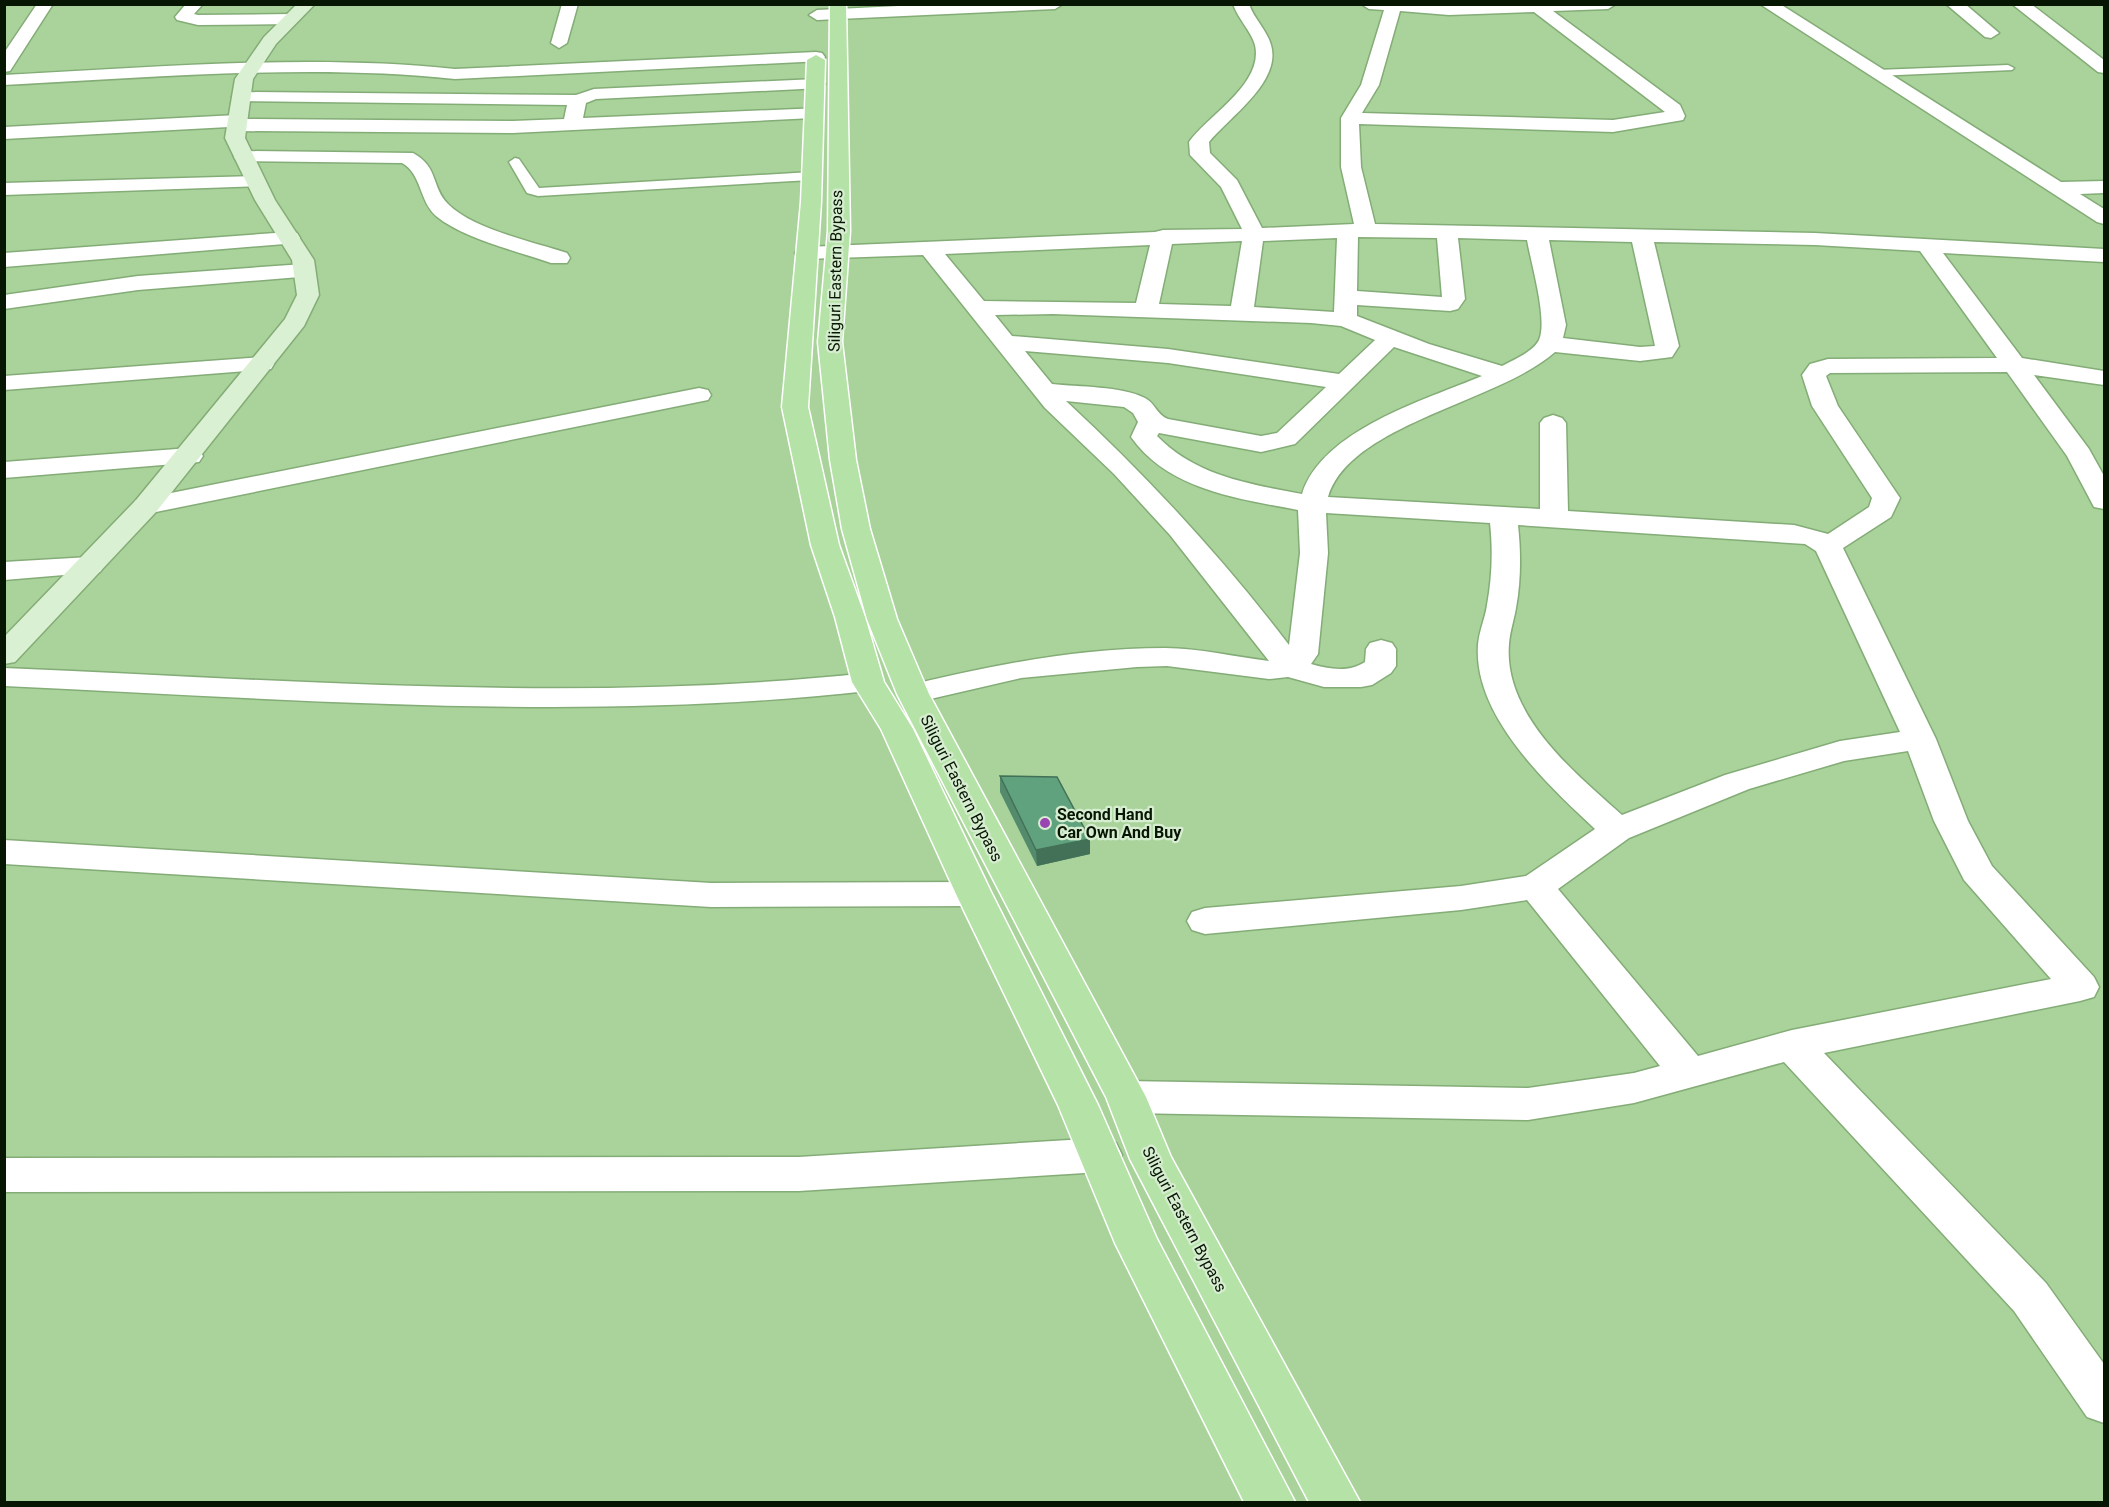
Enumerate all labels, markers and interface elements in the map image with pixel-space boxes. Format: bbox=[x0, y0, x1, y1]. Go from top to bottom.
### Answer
street label: Siliguri Eastern Bypass bbox=[825, 190, 846, 352]
street label: Siliguri Eastern Bypass bbox=[916, 712, 1007, 865]
place label: Second Hand Car Own And Buy bbox=[1057, 805, 1182, 842]
marker: Second Hand Car Own And Buy bbox=[1038, 816, 1052, 830]
street label: Siliguri Eastern Bypass bbox=[1138, 1143, 1231, 1295]

